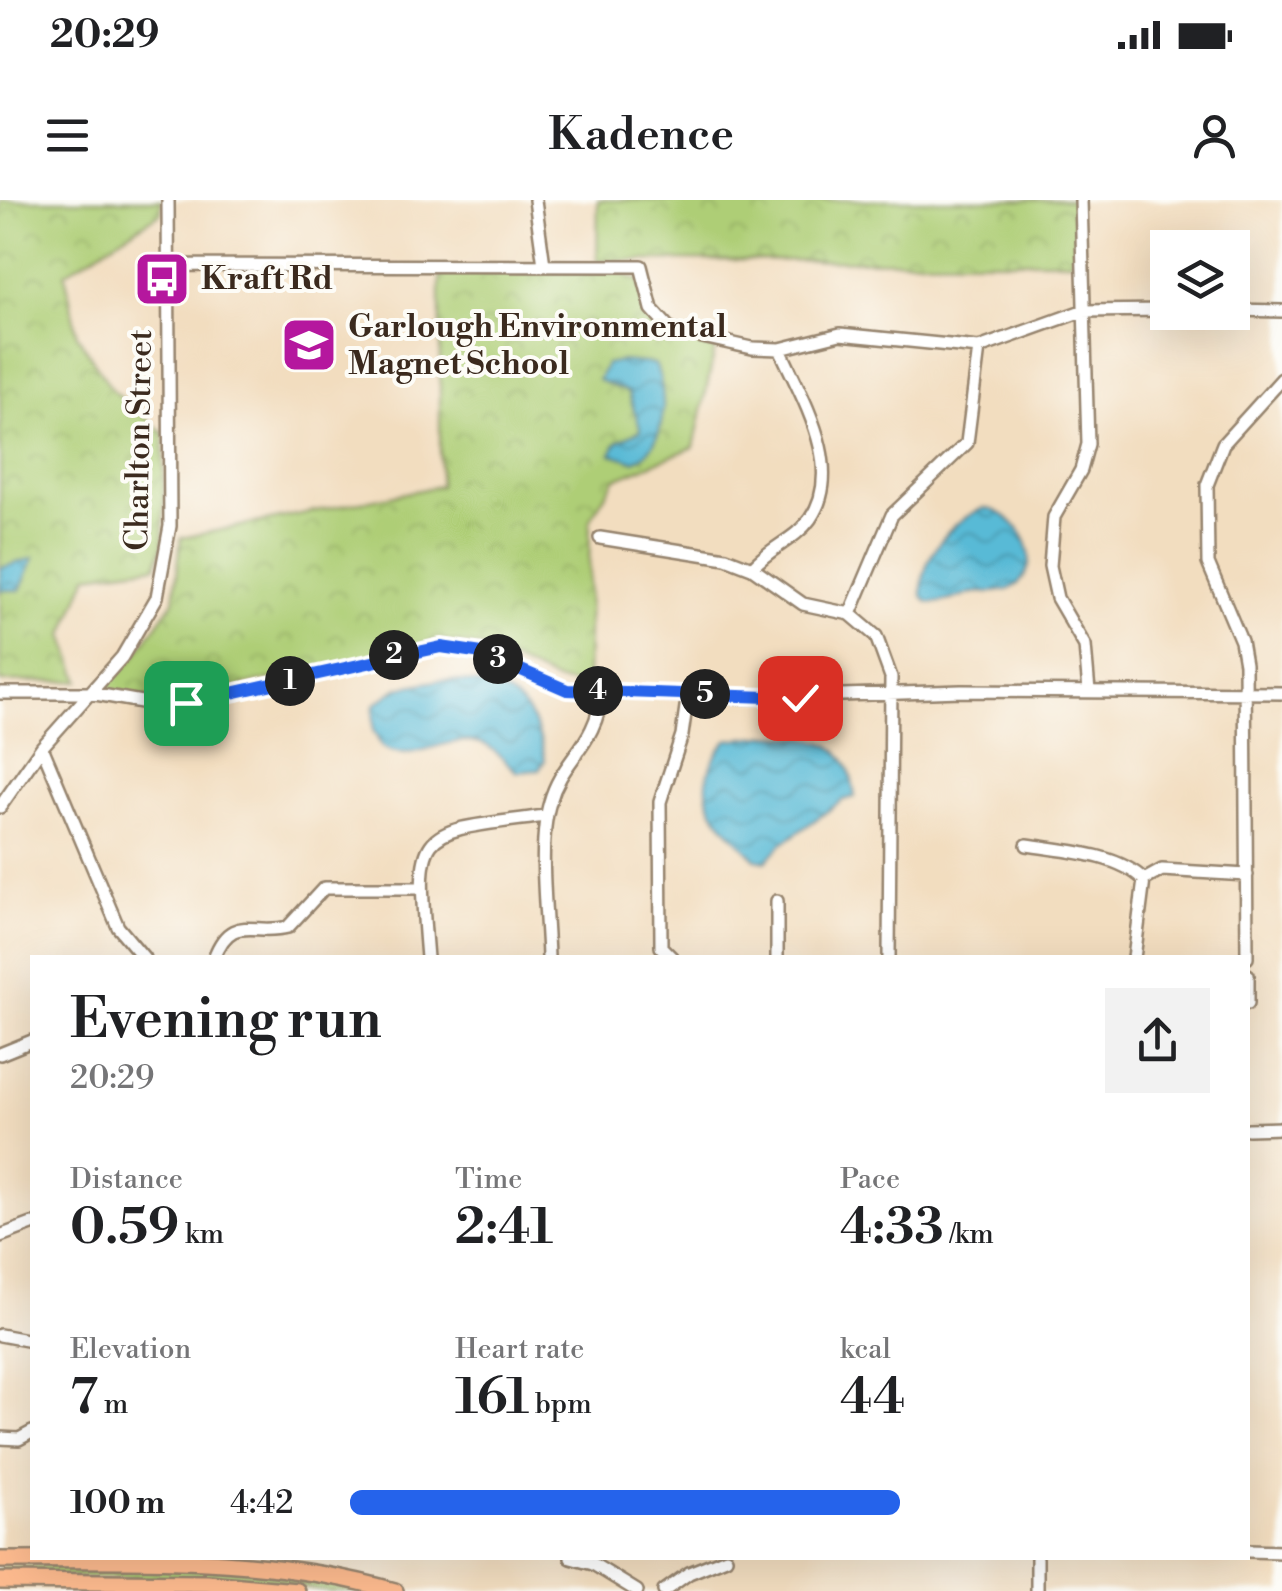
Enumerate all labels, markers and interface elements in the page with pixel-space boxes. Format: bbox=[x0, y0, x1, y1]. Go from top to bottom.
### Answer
text: 20:29 bbox=[50, 12, 159, 59]
text: Kadence bbox=[548, 107, 734, 164]
icon: menu bbox=[40, 108, 95, 163]
icon: person bbox=[1187, 108, 1242, 163]
map controls bbox=[1150, 230, 1250, 330]
button: layers bbox=[1150, 230, 1250, 330]
bus stop icon: Kraft Rd bbox=[132, 249, 192, 309]
place label: Kraft Rd bbox=[201, 259, 333, 299]
place label: Garlough Environmental Magnet School bbox=[348, 307, 727, 384]
school or university icon: Garlough Environmental Magnet School bbox=[279, 315, 339, 375]
street label: Charlton Street bbox=[117, 329, 161, 551]
pin: 2 bbox=[369, 630, 419, 680]
pin: 3 bbox=[473, 634, 523, 684]
text: 2 bbox=[385, 637, 403, 672]
text: 3 bbox=[490, 641, 506, 676]
pin: 1 bbox=[265, 656, 315, 706]
pin bbox=[758, 656, 843, 741]
pin bbox=[144, 661, 229, 746]
text: 1 bbox=[283, 663, 297, 698]
pin: 4 bbox=[573, 666, 623, 716]
pin: 5 bbox=[680, 669, 730, 719]
icon: check bbox=[773, 671, 828, 726]
text: 4 bbox=[589, 673, 607, 708]
icon: arrive bbox=[159, 676, 214, 731]
text: 5 bbox=[696, 676, 714, 711]
text: Evening run bbox=[70, 986, 382, 1055]
button: share bbox=[1105, 988, 1210, 1093]
text: 20:29 bbox=[70, 1058, 154, 1098]
text: Distance bbox=[70, 1162, 183, 1197]
text: Time bbox=[455, 1162, 522, 1197]
text: Pace bbox=[840, 1162, 900, 1197]
text: 0.59 bbox=[70, 1197, 179, 1259]
text: 2:41 bbox=[455, 1197, 553, 1259]
text: 4:33 bbox=[840, 1197, 944, 1259]
text: km bbox=[179, 1217, 224, 1252]
text: /km bbox=[944, 1217, 994, 1252]
text: Elevation bbox=[70, 1332, 191, 1367]
text: Heart rate bbox=[455, 1332, 584, 1367]
text: kcal bbox=[840, 1332, 891, 1367]
text: 7 bbox=[70, 1367, 98, 1429]
text: 161 bbox=[455, 1367, 529, 1429]
text: 44 bbox=[840, 1367, 905, 1429]
text: m bbox=[98, 1387, 128, 1422]
text: bpm bbox=[529, 1387, 592, 1422]
text: 100 m bbox=[70, 1483, 165, 1523]
text: 4:42 bbox=[230, 1483, 294, 1523]

